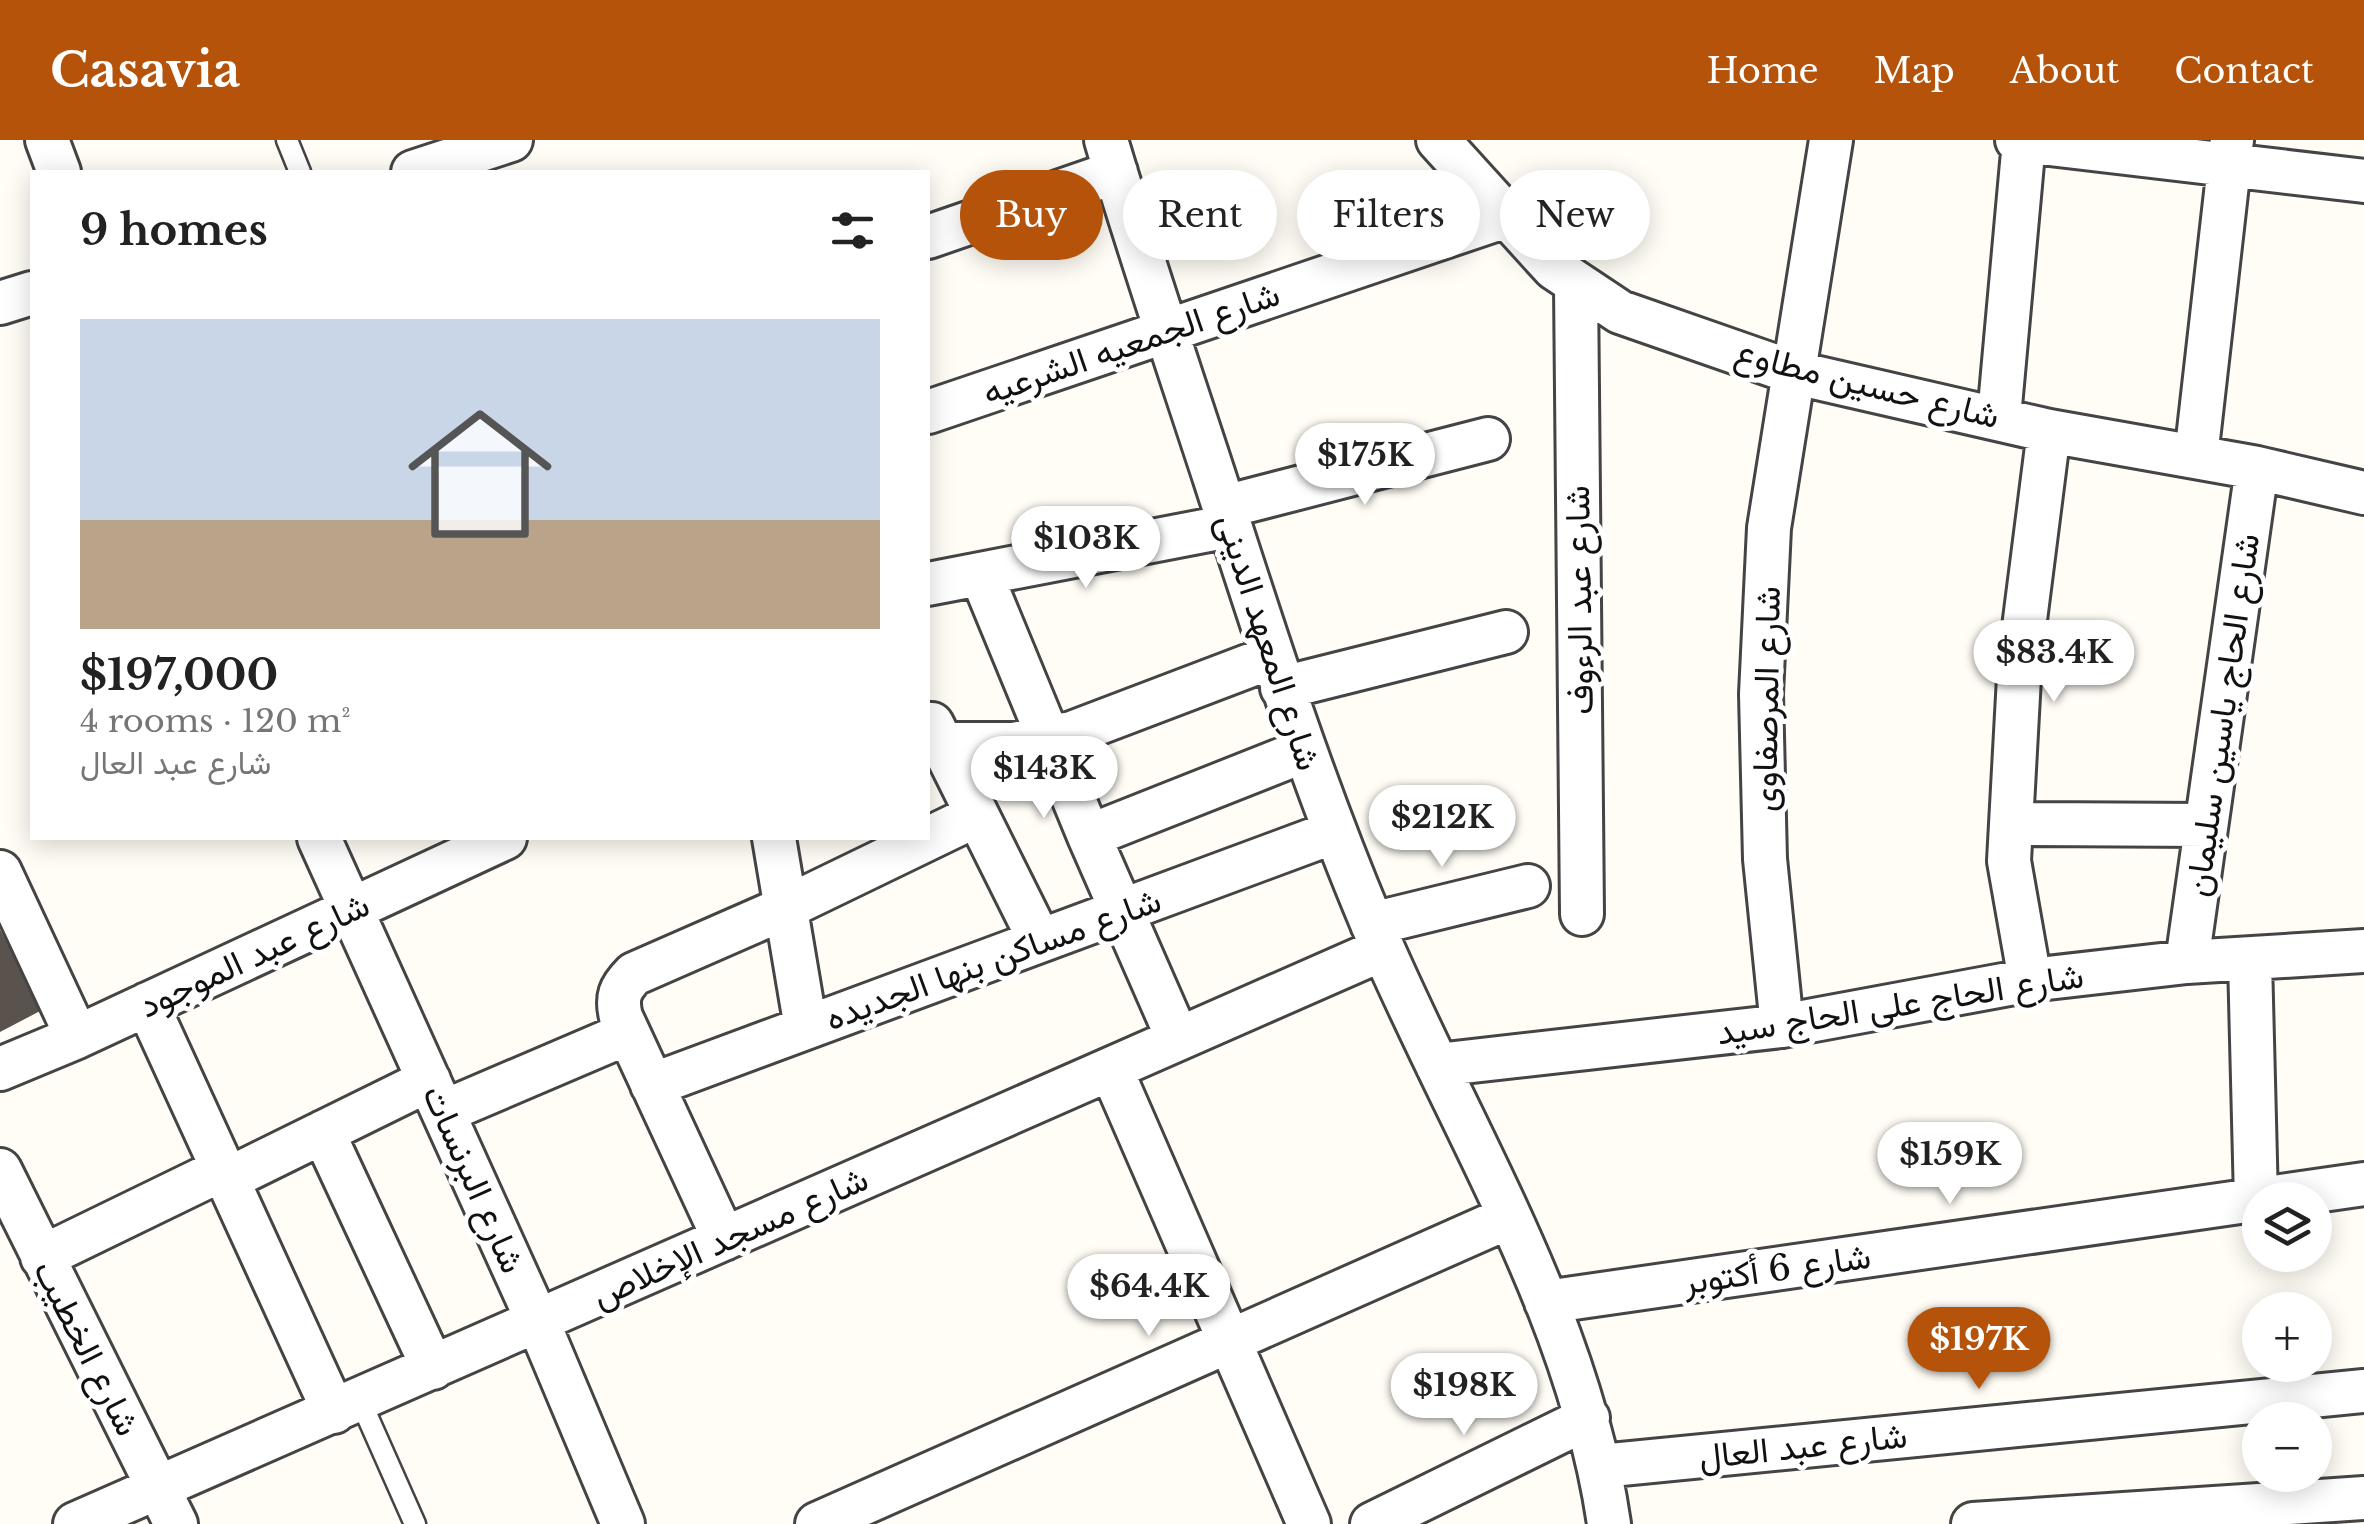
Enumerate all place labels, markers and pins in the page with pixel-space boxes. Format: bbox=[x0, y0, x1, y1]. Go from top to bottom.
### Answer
pin: $175K bbox=[1295, 423, 1435, 508]
pin: $103K bbox=[1016, 506, 1156, 591]
pin: $83.4K bbox=[1973, 620, 2135, 705]
pin: $143K bbox=[974, 736, 1114, 821]
pin: $212K bbox=[1372, 785, 1512, 870]
pin: $159K bbox=[1880, 1122, 2020, 1207]
pin: $64.4K bbox=[1068, 1254, 1230, 1339]
pin: $197K bbox=[1909, 1307, 2049, 1392]
pin: $198K bbox=[1394, 1353, 1534, 1438]

